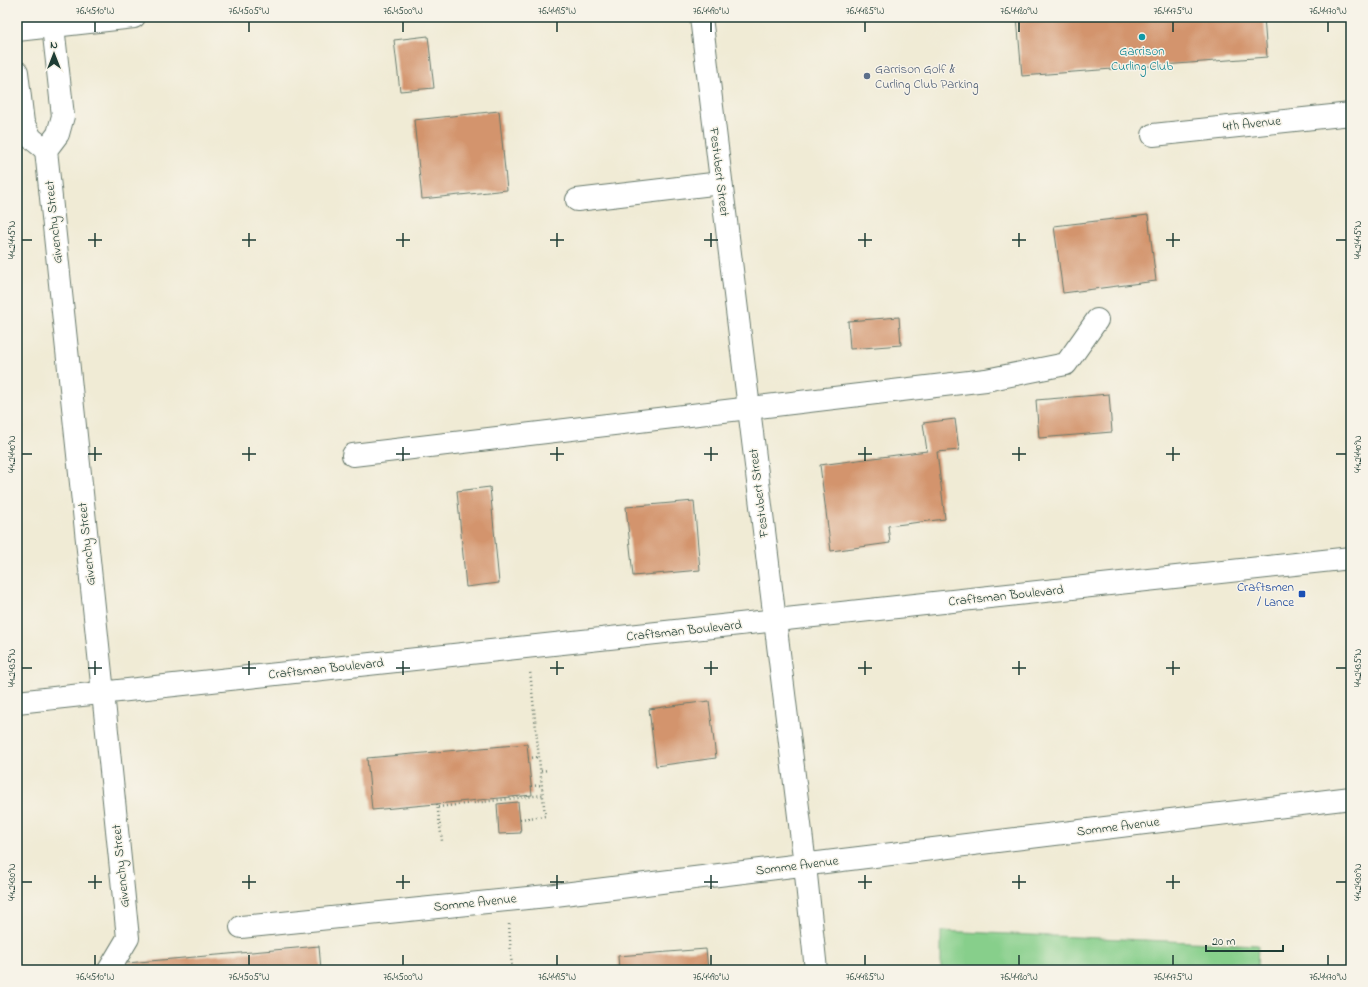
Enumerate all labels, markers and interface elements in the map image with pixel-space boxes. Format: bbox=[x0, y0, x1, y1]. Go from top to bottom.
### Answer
text: 76.4510°W bbox=[76, 4, 114, 19]
text: 76.4505°W bbox=[229, 4, 270, 19]
text: 76.4500°W bbox=[383, 4, 423, 19]
text: 76.4495°W bbox=[538, 4, 576, 19]
text: 76.4490°W bbox=[693, 4, 730, 19]
text: 76.4485°W bbox=[846, 4, 885, 19]
text: 76.4480°W bbox=[1000, 4, 1038, 19]
text: 76.4475°W bbox=[1153, 4, 1193, 19]
text: 76.4470°W bbox=[1309, 4, 1347, 19]
marker: Garrison Curling Club bbox=[1137, 32, 1147, 42]
north arrow bbox=[34, 34, 74, 74]
text: N bbox=[50, 37, 58, 53]
place label: Garrison Curling Club bbox=[1111, 42, 1173, 77]
place label: Garrison Golf & Curling Club Parking bbox=[875, 60, 979, 95]
marker: Garrison Golf & Curling Club Parking bbox=[862, 71, 872, 81]
street label: 4th Avenue bbox=[1222, 112, 1282, 136]
street label: Festubert Street bbox=[704, 125, 734, 218]
street label: Givenchy Street bbox=[40, 179, 69, 264]
text: 44.2445°N bbox=[5, 220, 20, 259]
text: 44.2445°N bbox=[1351, 220, 1366, 259]
text: 44.2440°N bbox=[5, 435, 20, 473]
text: 44.2440°N bbox=[1351, 435, 1366, 473]
street label: Festubert Street bbox=[744, 447, 774, 540]
street label: Givenchy Street bbox=[73, 501, 102, 586]
place label: Craftsmen / Lance bbox=[1237, 578, 1294, 612]
street label: Craftsman Boulevard bbox=[947, 580, 1065, 611]
marker: Craftsmen / Lance bbox=[1297, 589, 1307, 599]
street label: Craftsman Boulevard bbox=[625, 615, 743, 646]
text: 44.2435°N bbox=[5, 648, 20, 687]
text: 44.2435°N bbox=[1351, 648, 1366, 687]
street label: Craftsman Boulevard bbox=[267, 653, 385, 684]
street label: Somme Avenue bbox=[1076, 812, 1161, 842]
street label: Givenchy Street bbox=[107, 823, 136, 908]
street label: Somme Avenue bbox=[755, 851, 840, 881]
text: 44.2430°N bbox=[5, 863, 20, 901]
text: 44.2430°N bbox=[1351, 863, 1366, 901]
street label: Somme Avenue bbox=[433, 889, 518, 917]
scale bar bbox=[1206, 927, 1283, 953]
text: 20 m bbox=[1212, 933, 1235, 951]
text: 76.4510°W bbox=[76, 970, 114, 985]
text: 76.4505°W bbox=[229, 970, 270, 985]
text: 76.4500°W bbox=[383, 970, 423, 985]
text: 76.4495°W bbox=[538, 970, 576, 985]
text: 76.4490°W bbox=[693, 970, 730, 985]
text: 76.4485°W bbox=[846, 970, 885, 985]
text: 76.4480°W bbox=[1000, 970, 1038, 985]
text: 76.4475°W bbox=[1153, 970, 1193, 985]
text: 76.4470°W bbox=[1309, 970, 1347, 985]

